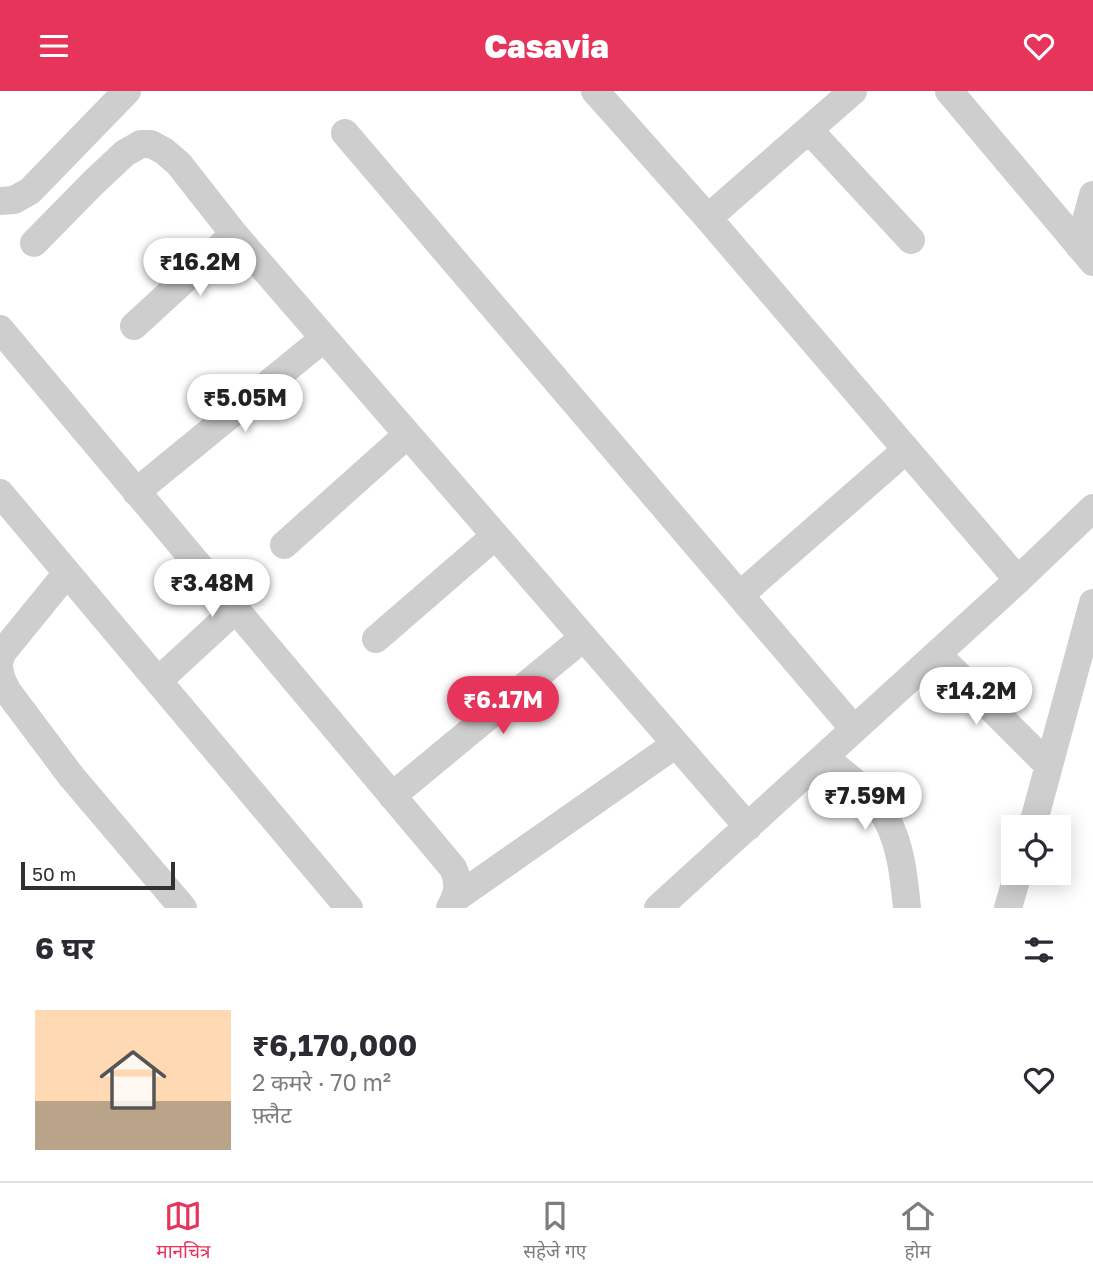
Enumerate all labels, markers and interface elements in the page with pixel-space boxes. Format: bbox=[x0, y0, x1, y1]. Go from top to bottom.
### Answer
icon: menu bbox=[35, 27, 73, 65]
text: Casavia bbox=[484, 27, 609, 65]
icon: heart bbox=[1020, 27, 1058, 65]
pin: ₹16.2M bbox=[143, 239, 257, 298]
text: ₹16.2M bbox=[159, 247, 241, 275]
pin: ₹5.05M bbox=[188, 375, 302, 434]
text: ₹5.05M bbox=[203, 383, 287, 411]
pin: ₹3.48M bbox=[155, 559, 269, 619]
text: ₹3.48M bbox=[170, 568, 254, 596]
pin: ₹14.2M bbox=[919, 667, 1033, 727]
text: ₹14.2M bbox=[935, 676, 1017, 704]
pin: ₹6.17M bbox=[446, 677, 560, 736]
text: ₹6.17M bbox=[463, 685, 543, 713]
pin: ₹7.59M bbox=[808, 773, 922, 832]
text: ₹7.59M bbox=[824, 781, 906, 809]
map controls bbox=[1001, 815, 1071, 885]
button: locate bbox=[1001, 815, 1071, 885]
scale bar bbox=[21, 859, 175, 891]
text: 50 m bbox=[32, 862, 76, 885]
text: 6 घर bbox=[35, 930, 94, 966]
icon: filters bbox=[1020, 931, 1058, 969]
text: ₹6,170,000 bbox=[252, 1027, 417, 1063]
icon: home bbox=[91, 1038, 175, 1122]
icon: heart bbox=[1020, 1061, 1058, 1099]
text: 2 कमरे · 70 m² bbox=[252, 1068, 391, 1096]
text: फ़्लैट bbox=[252, 1100, 292, 1128]
tab: मानचित्र bbox=[156, 1197, 211, 1266]
tab: सहेजे गए bbox=[523, 1197, 586, 1266]
tab: होम bbox=[899, 1197, 937, 1266]

